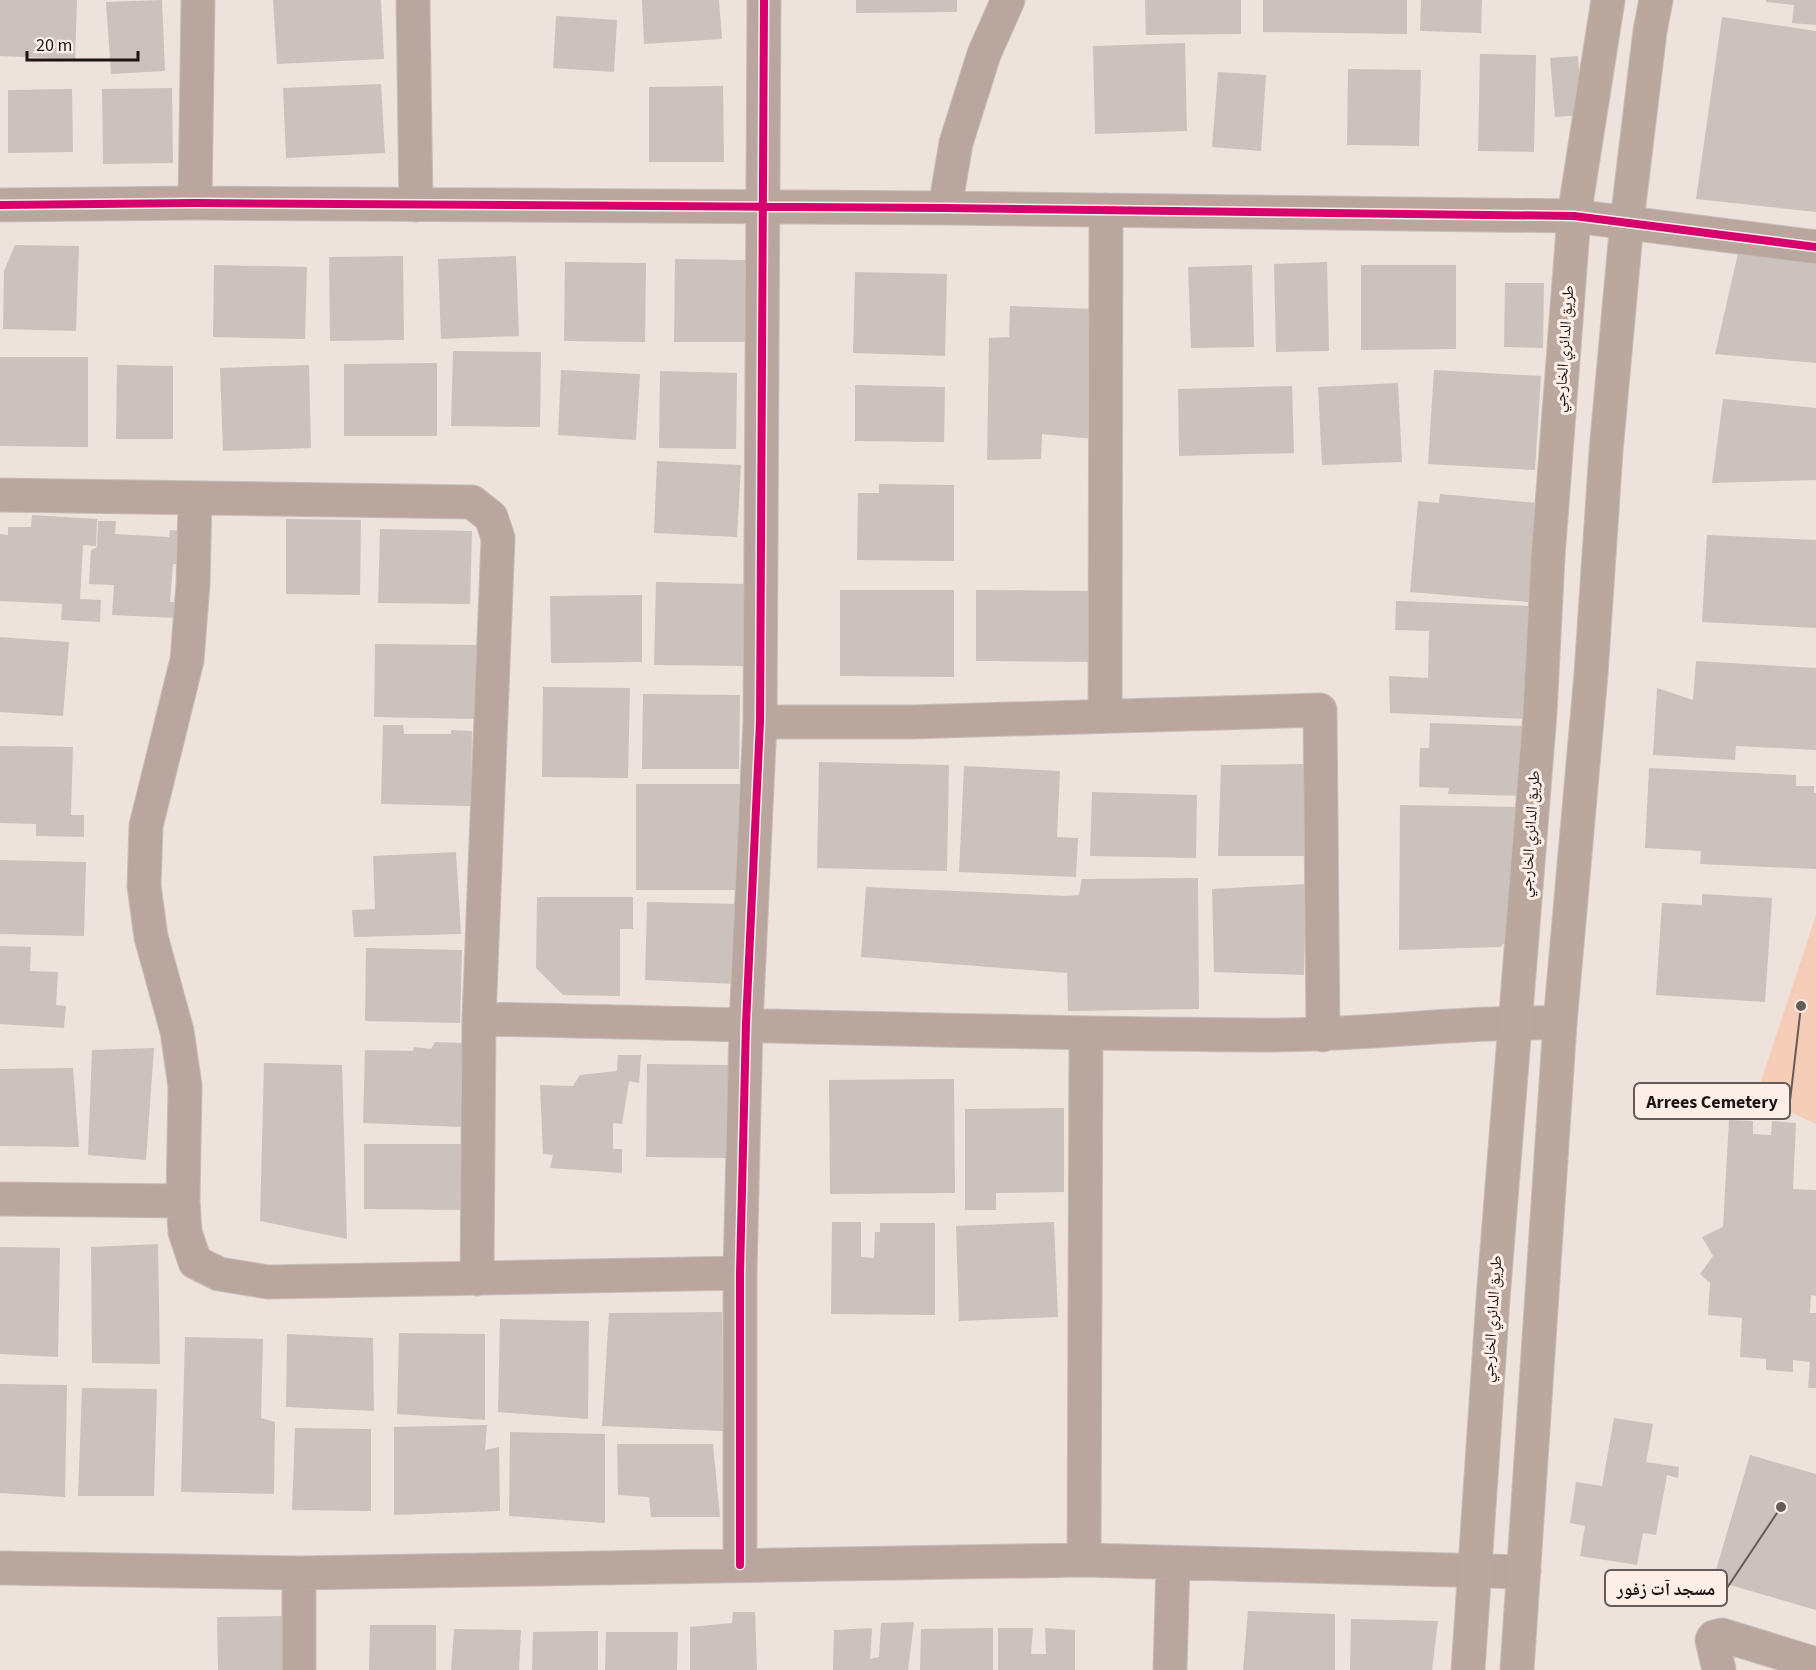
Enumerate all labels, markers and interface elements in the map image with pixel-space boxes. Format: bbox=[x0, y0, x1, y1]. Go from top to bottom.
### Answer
scale bar bbox=[27, 24, 138, 62]
text: 20 m bbox=[36, 33, 72, 58]
street label: طريق الدائري الخارجي bbox=[1549, 284, 1580, 414]
street label: طريق الدائري الخارجي bbox=[1515, 769, 1546, 899]
callout: Arrees Cemetery bbox=[1634, 1083, 1790, 1119]
text: Arrees Cemetery bbox=[1645, 1090, 1778, 1115]
street label: طريق الدائري الخارجي bbox=[1477, 1254, 1508, 1384]
callout: مسجد آت زفور bbox=[1605, 1570, 1727, 1606]
text: مسجد آت زفور bbox=[1616, 1577, 1715, 1602]

